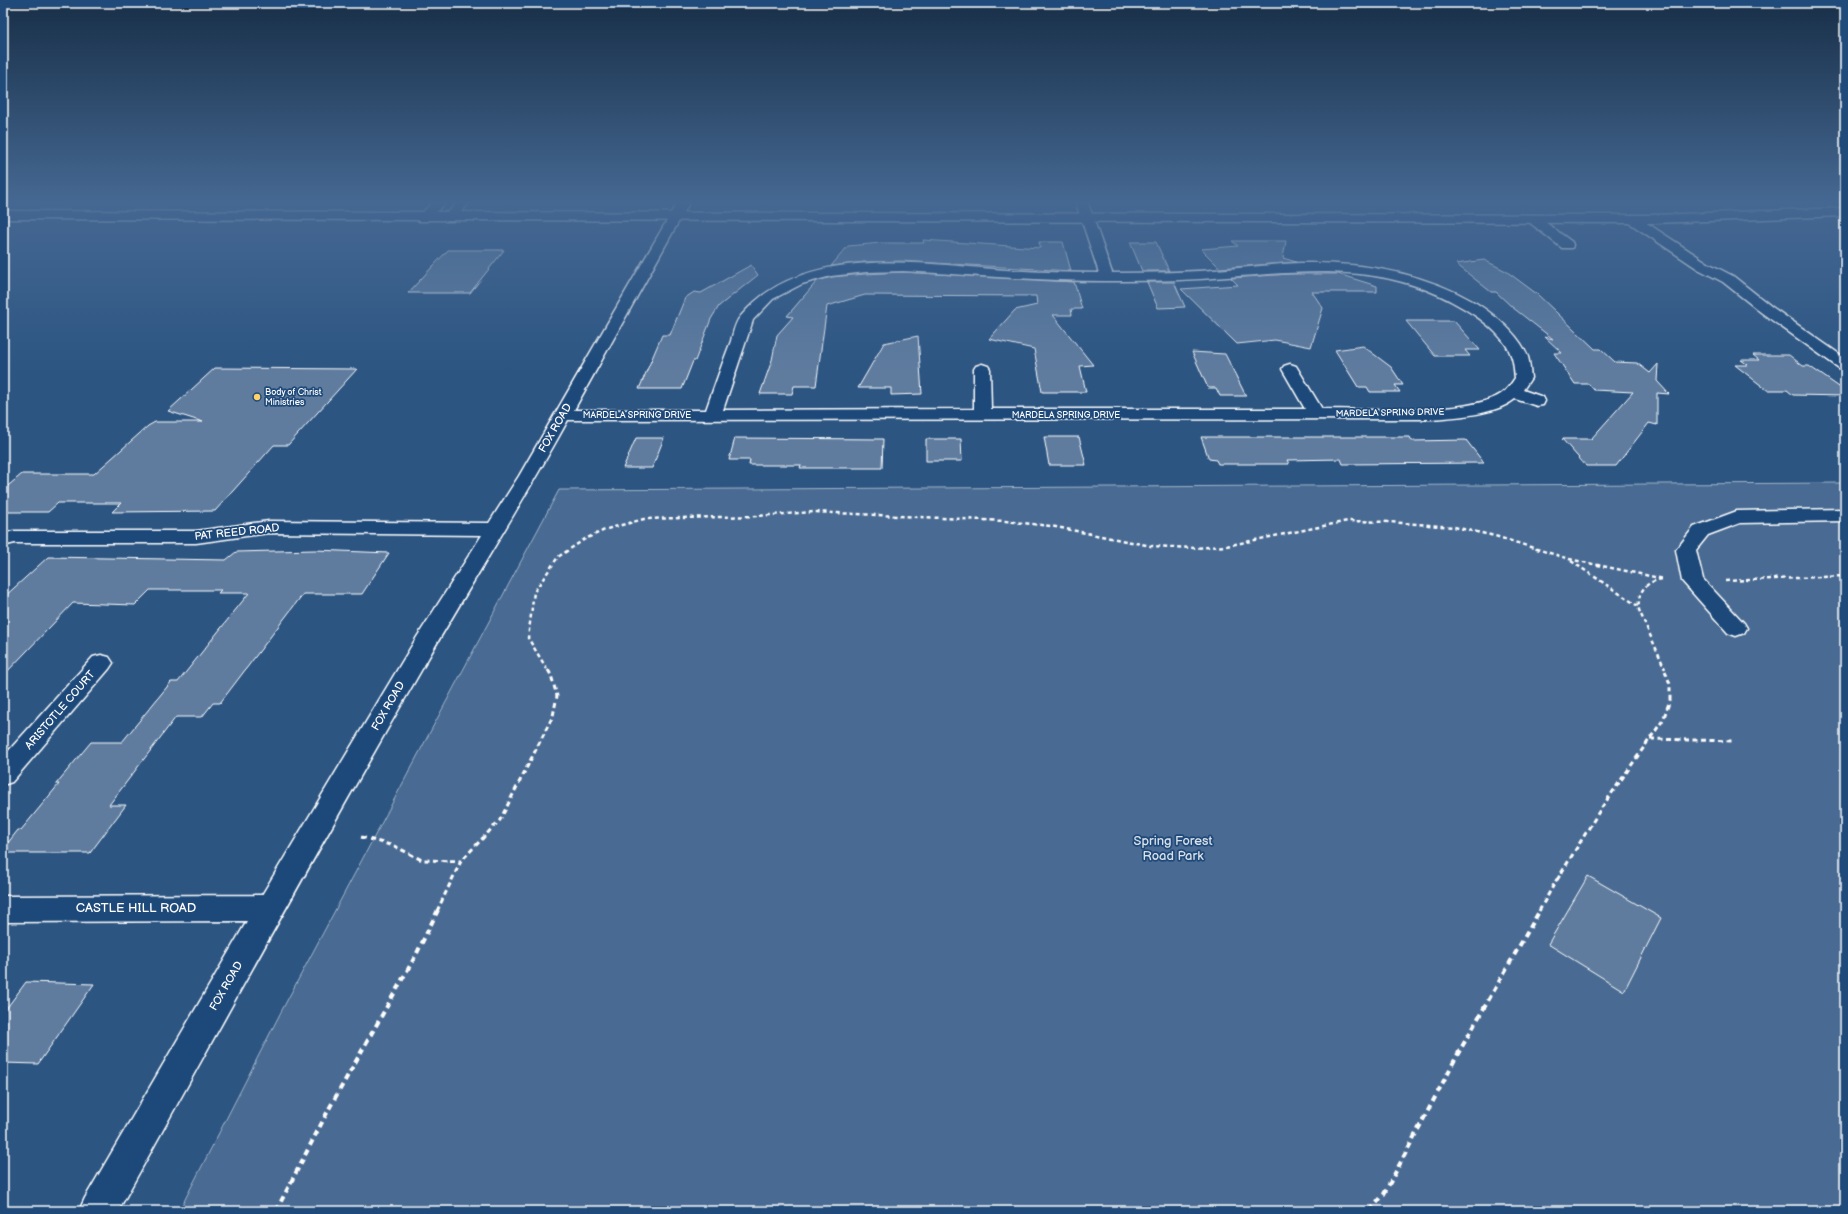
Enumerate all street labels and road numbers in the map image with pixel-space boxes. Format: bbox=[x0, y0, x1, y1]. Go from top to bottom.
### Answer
street label: FOX ROAD bbox=[536, 401, 574, 455]
street label: MARDELA SPRING DRIVE bbox=[1336, 407, 1444, 419]
street label: MARDELA SPRING DRIVE bbox=[583, 410, 691, 421]
street label: MARDELA SPRING DRIVE bbox=[1012, 410, 1120, 421]
street label: PAT REED ROAD bbox=[194, 521, 280, 543]
street label: ARISTOTLE COURT bbox=[22, 668, 98, 752]
street label: FOX ROAD bbox=[369, 679, 407, 733]
street label: CASTLE HILL ROAD bbox=[76, 900, 196, 916]
street label: FOX ROAD bbox=[207, 959, 245, 1013]

